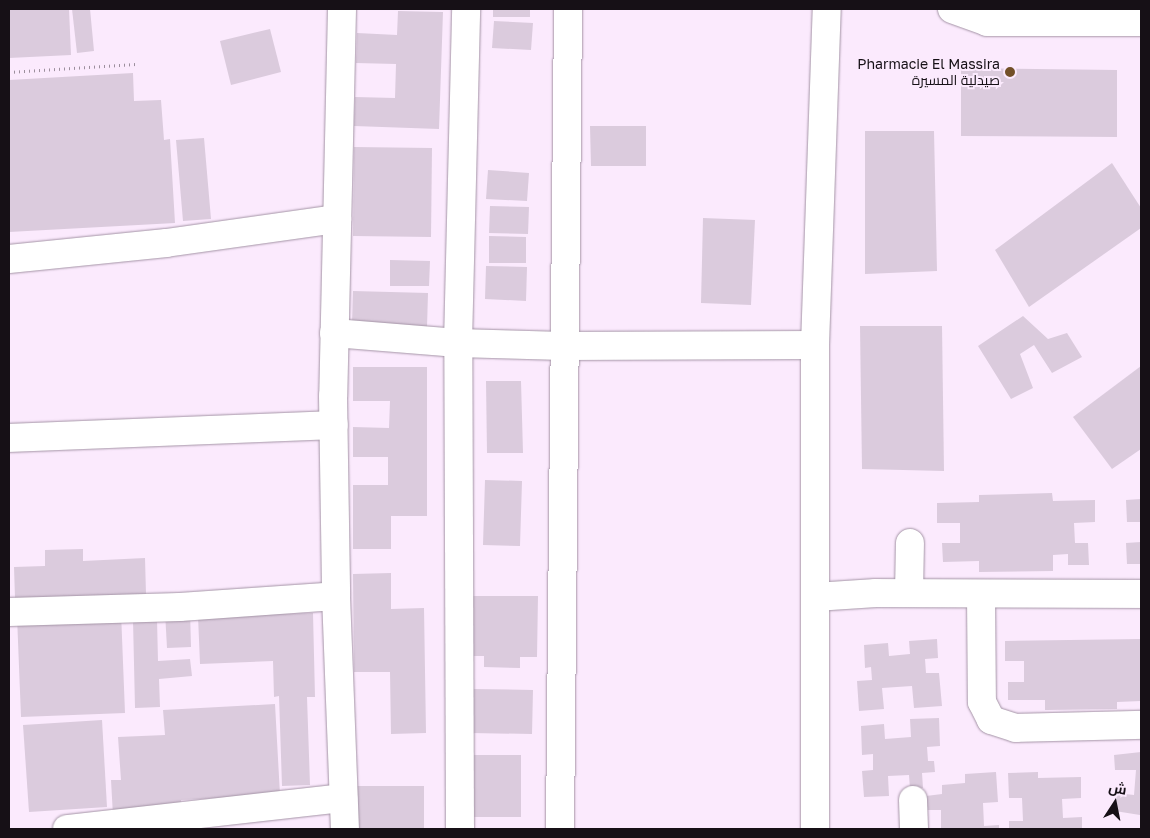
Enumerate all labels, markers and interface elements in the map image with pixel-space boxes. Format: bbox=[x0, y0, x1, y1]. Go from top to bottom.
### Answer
place label: Pharmacie El Massira صيدلية المسيرة bbox=[857, 56, 1000, 88]
marker: Pharmacie El Massira صيدلية المسيرة bbox=[1004, 66, 1016, 78]
north arrow bbox=[1090, 778, 1140, 828]
text: ش bbox=[1108, 778, 1128, 798]

